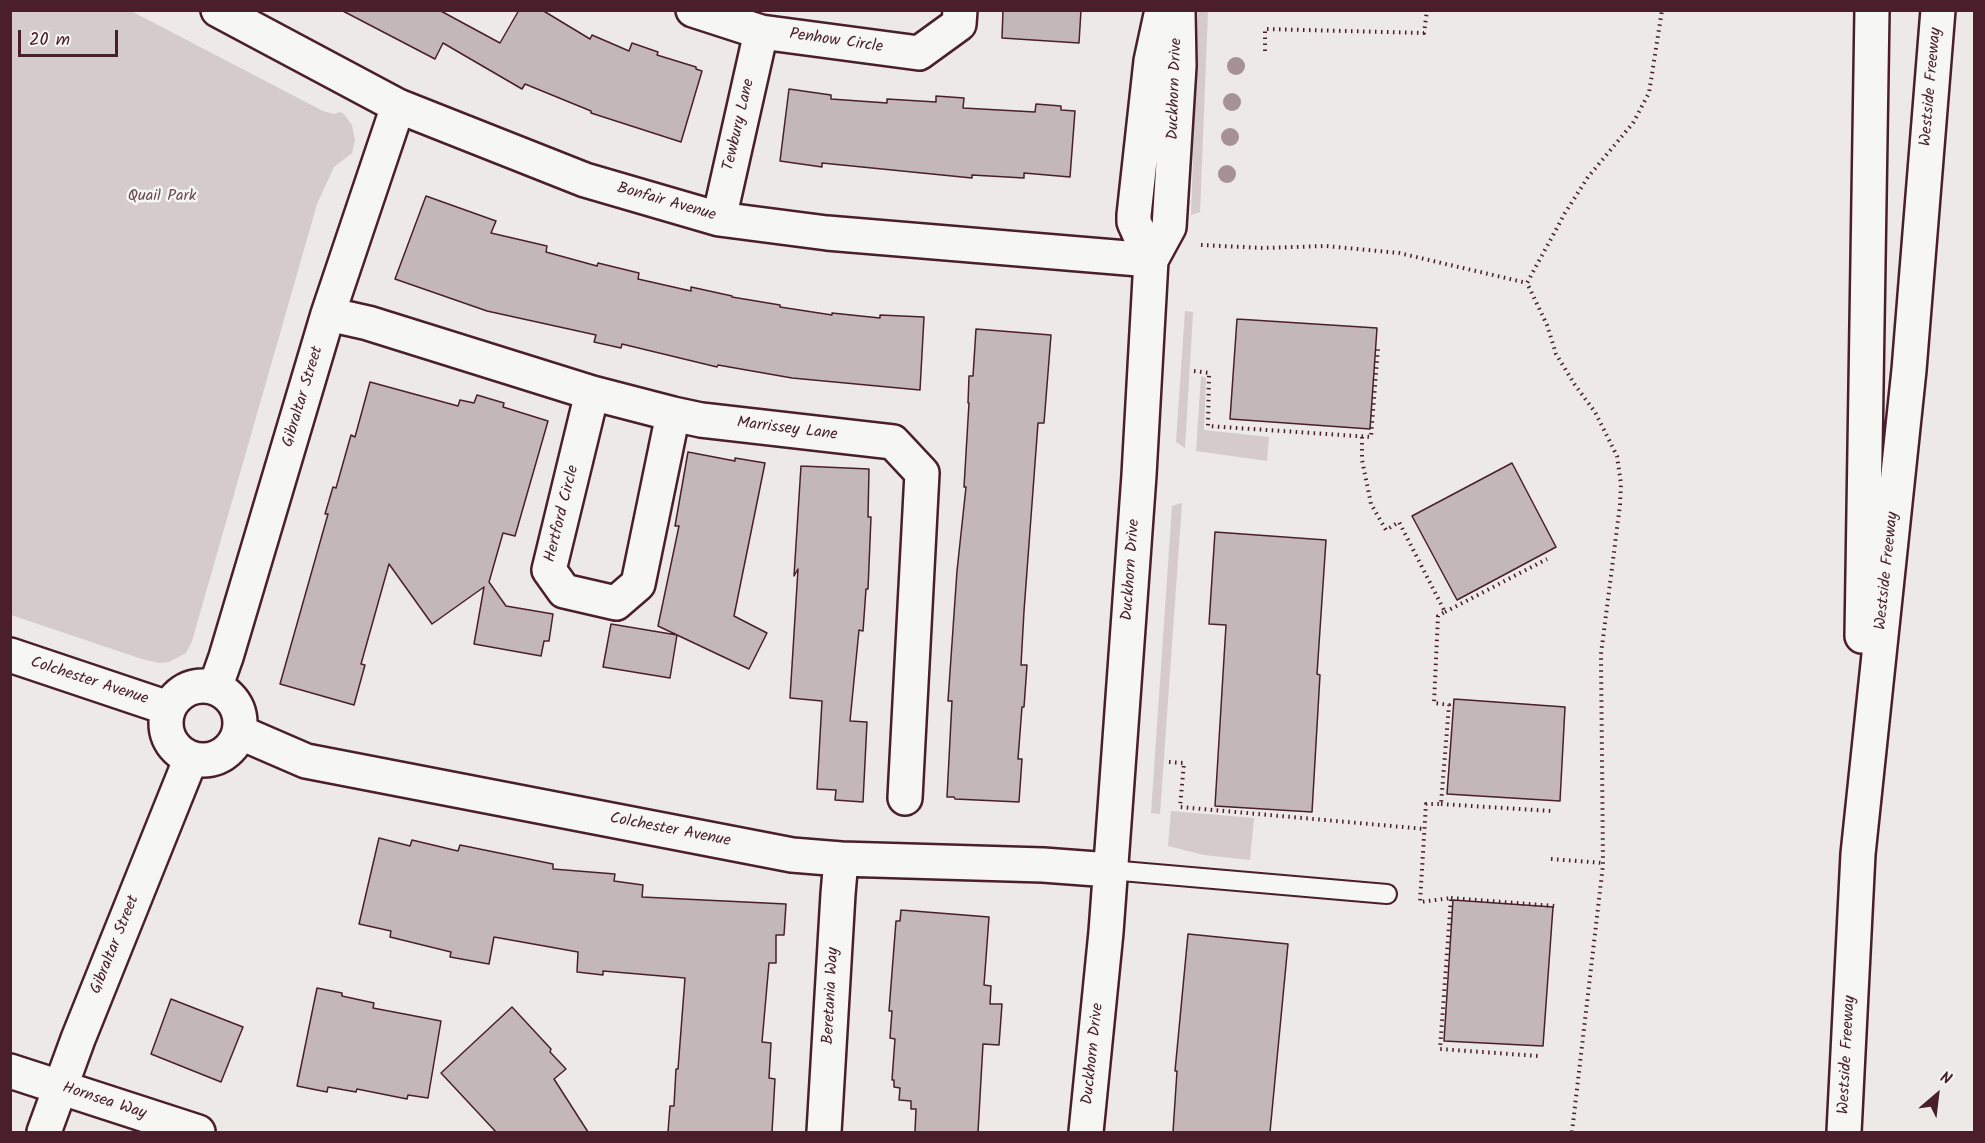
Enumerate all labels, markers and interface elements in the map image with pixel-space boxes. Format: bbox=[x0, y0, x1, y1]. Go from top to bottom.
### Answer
scale bar bbox=[21, 18, 122, 56]
text: 20 m bbox=[29, 26, 70, 55]
street label: Penhow Circle bbox=[788, 26, 884, 58]
street label: Westside Freeway bbox=[1917, 27, 1947, 147]
street label: Duckhorn Drive bbox=[1165, 38, 1187, 140]
street label: Tewbury Lane bbox=[720, 77, 760, 173]
street label: Bonfair Avenue bbox=[614, 180, 718, 226]
park label: Quail Park bbox=[128, 187, 196, 207]
street label: Gibraltar Street bbox=[280, 344, 328, 450]
street label: Marrissey Lane bbox=[736, 414, 838, 446]
street label: Hertford Circle bbox=[542, 464, 584, 564]
street label: Westside Freeway bbox=[1872, 511, 1904, 631]
street label: Duckhorn Drive bbox=[1119, 518, 1145, 622]
street label: Colchester Avenue bbox=[28, 654, 150, 710]
street label: Colchester Avenue bbox=[608, 810, 732, 852]
street label: Gibraltar Street bbox=[87, 893, 145, 997]
street label: Beretania Way bbox=[820, 947, 844, 1045]
street label: Westside Freeway bbox=[1835, 995, 1861, 1115]
street label: Duckhorn Drive bbox=[1079, 1002, 1109, 1106]
north arrow bbox=[1907, 1065, 1967, 1125]
text: N bbox=[1935, 1065, 1956, 1092]
street label: Hornsea Way bbox=[60, 1079, 148, 1125]

